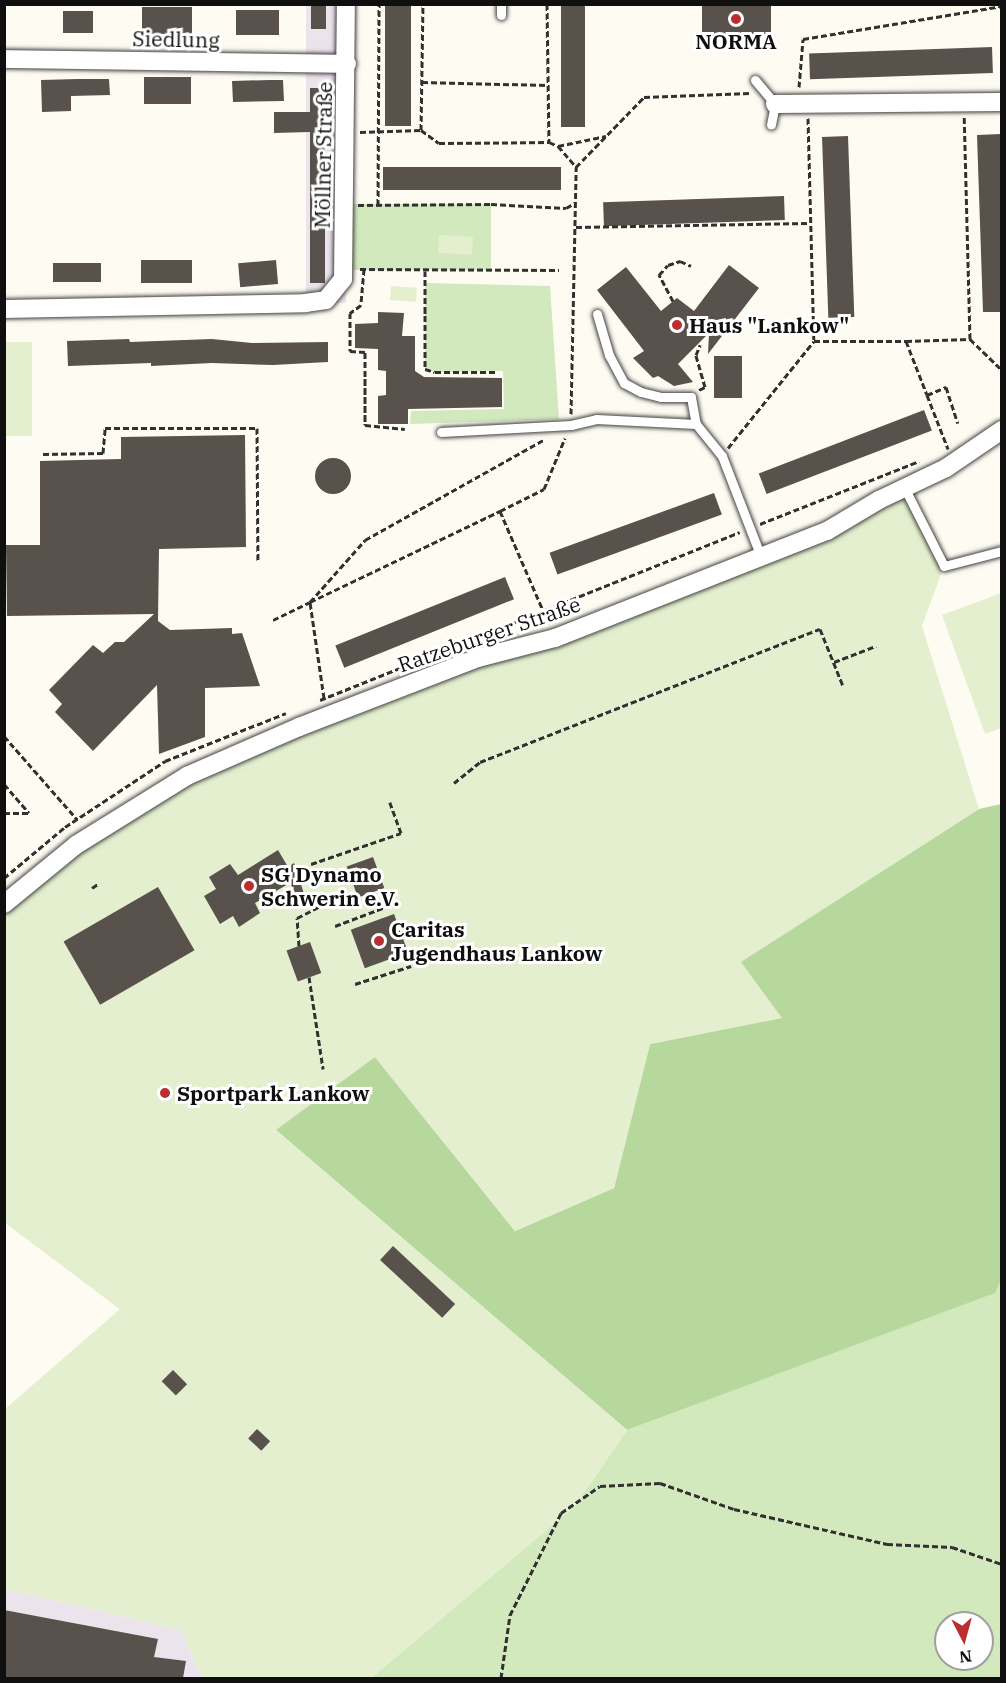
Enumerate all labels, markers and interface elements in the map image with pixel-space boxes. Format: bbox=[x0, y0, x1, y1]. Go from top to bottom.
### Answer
marker: NORMA bbox=[729, 12, 743, 26]
street label: Siedlung bbox=[132, 26, 220, 52]
place label: NORMA bbox=[695, 28, 777, 54]
street label: Möllner Straße bbox=[309, 81, 337, 229]
place label: Haus "Lankow" bbox=[689, 312, 849, 338]
marker: Haus "Lankow" bbox=[670, 318, 684, 332]
street label: Ratzeburger Straße bbox=[394, 591, 584, 677]
place label: SG Dynamo Schwerin e.V. bbox=[261, 861, 400, 911]
marker: SG Dynamo Schwerin e.V. bbox=[242, 879, 256, 893]
place label: Caritas Jugendhaus Lankow bbox=[391, 916, 603, 966]
marker: Caritas Jugendhaus Lankow bbox=[372, 934, 386, 948]
place label: Sportpark Lankow bbox=[177, 1080, 370, 1106]
marker: Sportpark Lankow bbox=[158, 1086, 172, 1100]
north arrow bbox=[934, 1611, 994, 1671]
text: N bbox=[958, 1646, 973, 1668]

